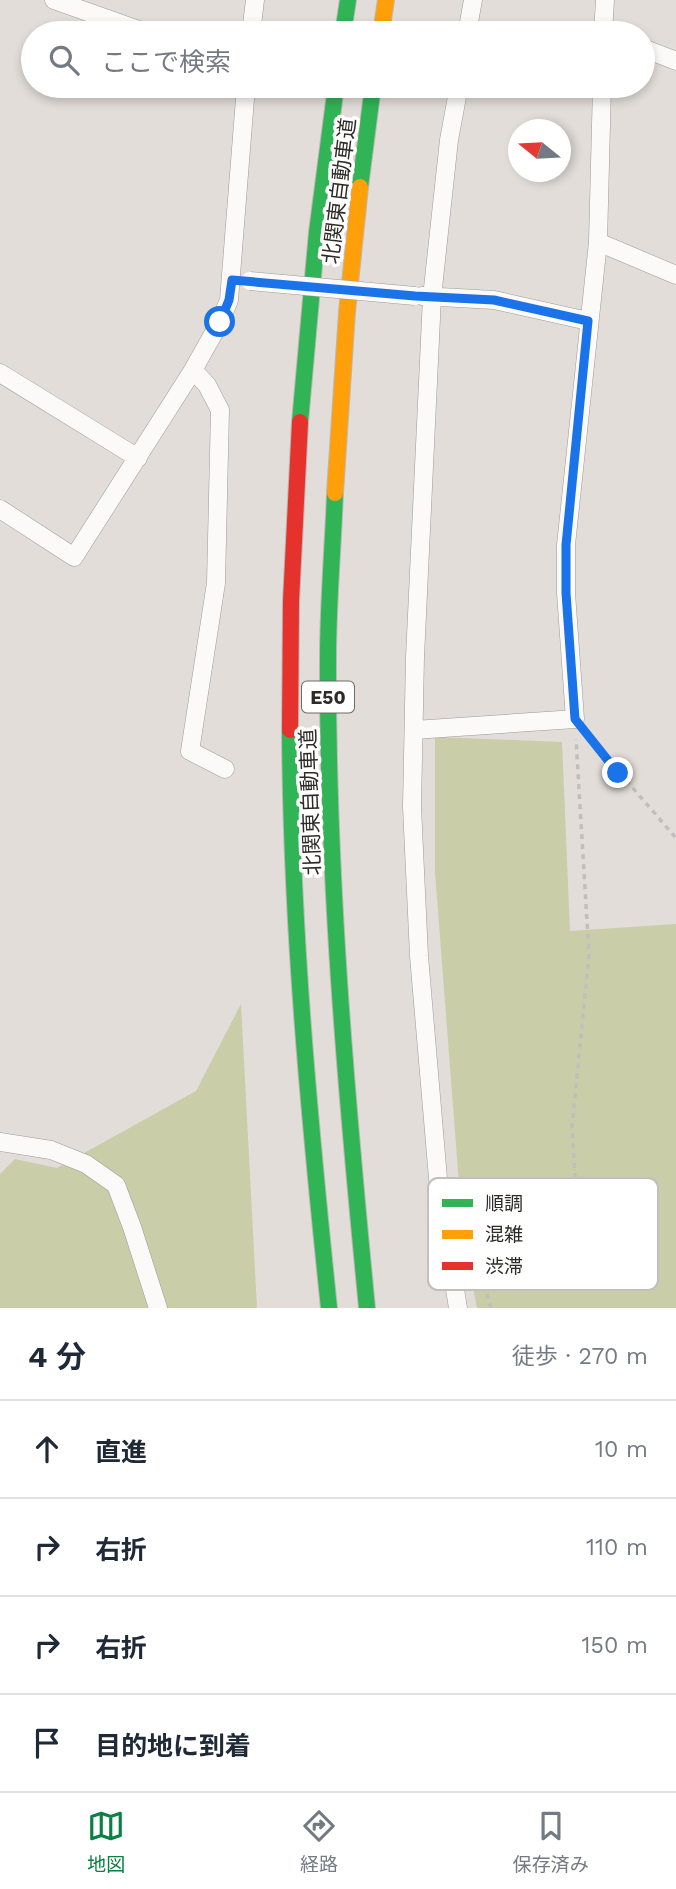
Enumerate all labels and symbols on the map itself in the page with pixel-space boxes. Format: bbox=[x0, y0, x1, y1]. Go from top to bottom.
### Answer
street label: 北関東自動車道 bbox=[318, 117, 360, 265]
north arrow bbox=[508, 119, 571, 182]
route start bbox=[204, 306, 235, 337]
road number: E50 bbox=[302, 682, 354, 712]
street label: 北関東自動車道 bbox=[295, 728, 325, 876]
route end bbox=[602, 757, 633, 788]
legend bbox=[428, 1178, 658, 1290]
text: 順調 bbox=[485, 1192, 523, 1215]
text: 混雑 bbox=[485, 1223, 523, 1246]
text: 渋滞 bbox=[485, 1255, 523, 1278]

